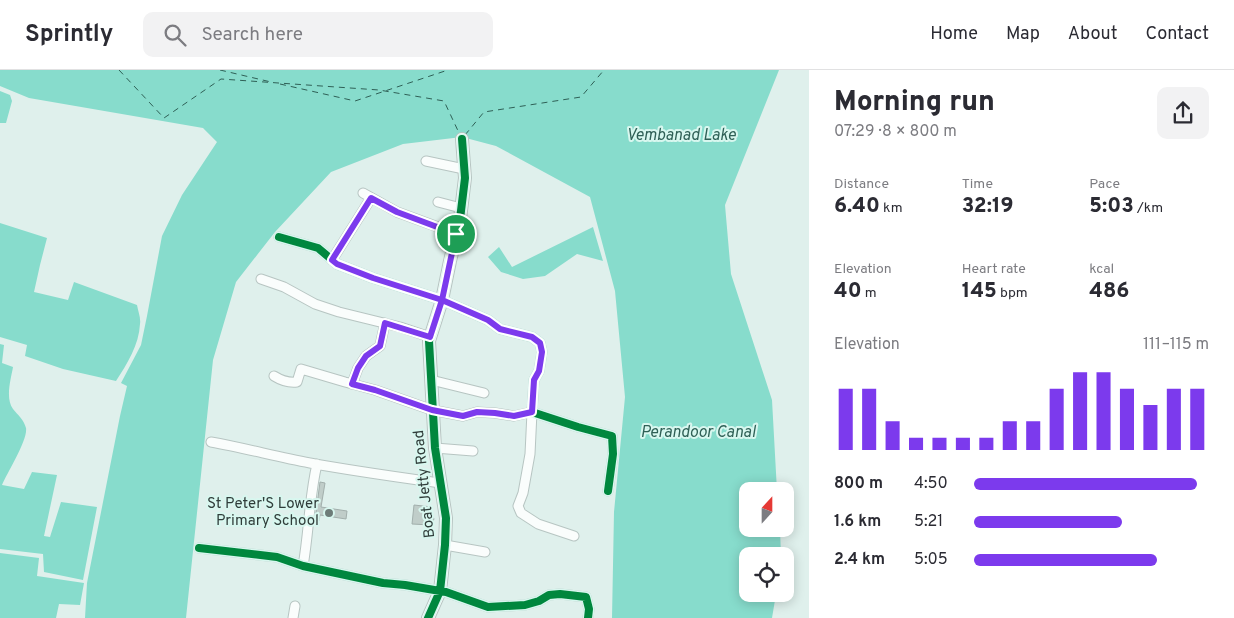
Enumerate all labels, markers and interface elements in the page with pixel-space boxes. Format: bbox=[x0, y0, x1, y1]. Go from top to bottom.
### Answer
search box bbox=[143, 12, 493, 57]
text: Sprintly bbox=[25, 20, 113, 50]
icon: search bbox=[161, 21, 189, 49]
text: Search here bbox=[201, 23, 303, 47]
text: Home bbox=[930, 23, 978, 46]
text: Map bbox=[1006, 23, 1040, 46]
text: About bbox=[1068, 23, 1117, 46]
text: Contact bbox=[1145, 23, 1209, 46]
text: Morning run bbox=[834, 85, 995, 121]
button: share bbox=[1157, 87, 1209, 139]
text: 07:29 · 8 × 800 m bbox=[834, 122, 957, 142]
water label: Vembanad Lake bbox=[626, 126, 736, 146]
text: Distance bbox=[834, 176, 889, 193]
text: Time bbox=[962, 176, 993, 193]
text: Pace bbox=[1089, 176, 1120, 193]
text: 6.40 bbox=[834, 193, 880, 220]
text: 32:19 bbox=[962, 193, 1013, 220]
text: 5:03 bbox=[1089, 193, 1134, 220]
text: km bbox=[880, 200, 903, 217]
text: /km bbox=[1134, 200, 1163, 217]
pin bbox=[435, 213, 477, 255]
icon: arrive bbox=[442, 220, 470, 248]
text: Elevation bbox=[834, 261, 892, 278]
text: Heart rate bbox=[962, 261, 1026, 278]
text: kcal bbox=[1089, 261, 1114, 278]
text: 40 bbox=[834, 278, 862, 305]
text: 145 bbox=[962, 278, 997, 305]
text: 486 bbox=[1089, 278, 1129, 305]
text: m bbox=[862, 285, 877, 302]
text: bpm bbox=[997, 285, 1028, 302]
text: Elevation bbox=[834, 335, 900, 355]
text: 111–115 m bbox=[1143, 335, 1209, 355]
water label: Perandoor Canal bbox=[641, 423, 756, 443]
street label: Boat Jetty Road bbox=[410, 429, 440, 539]
text: 800 m bbox=[834, 474, 883, 494]
text: 4:50 bbox=[914, 474, 948, 494]
north arrow bbox=[739, 482, 794, 538]
map controls bbox=[739, 482, 794, 602]
place label: St Peter'S Lower Primary School bbox=[207, 495, 319, 531]
marker: St Peter'S Lower Primary School bbox=[323, 507, 335, 519]
text: 1.6 km bbox=[834, 512, 881, 532]
text: 5:21 bbox=[914, 512, 943, 532]
button: locate bbox=[739, 547, 794, 602]
text: 2.4 km bbox=[834, 550, 885, 570]
text: 5:05 bbox=[914, 550, 948, 570]

